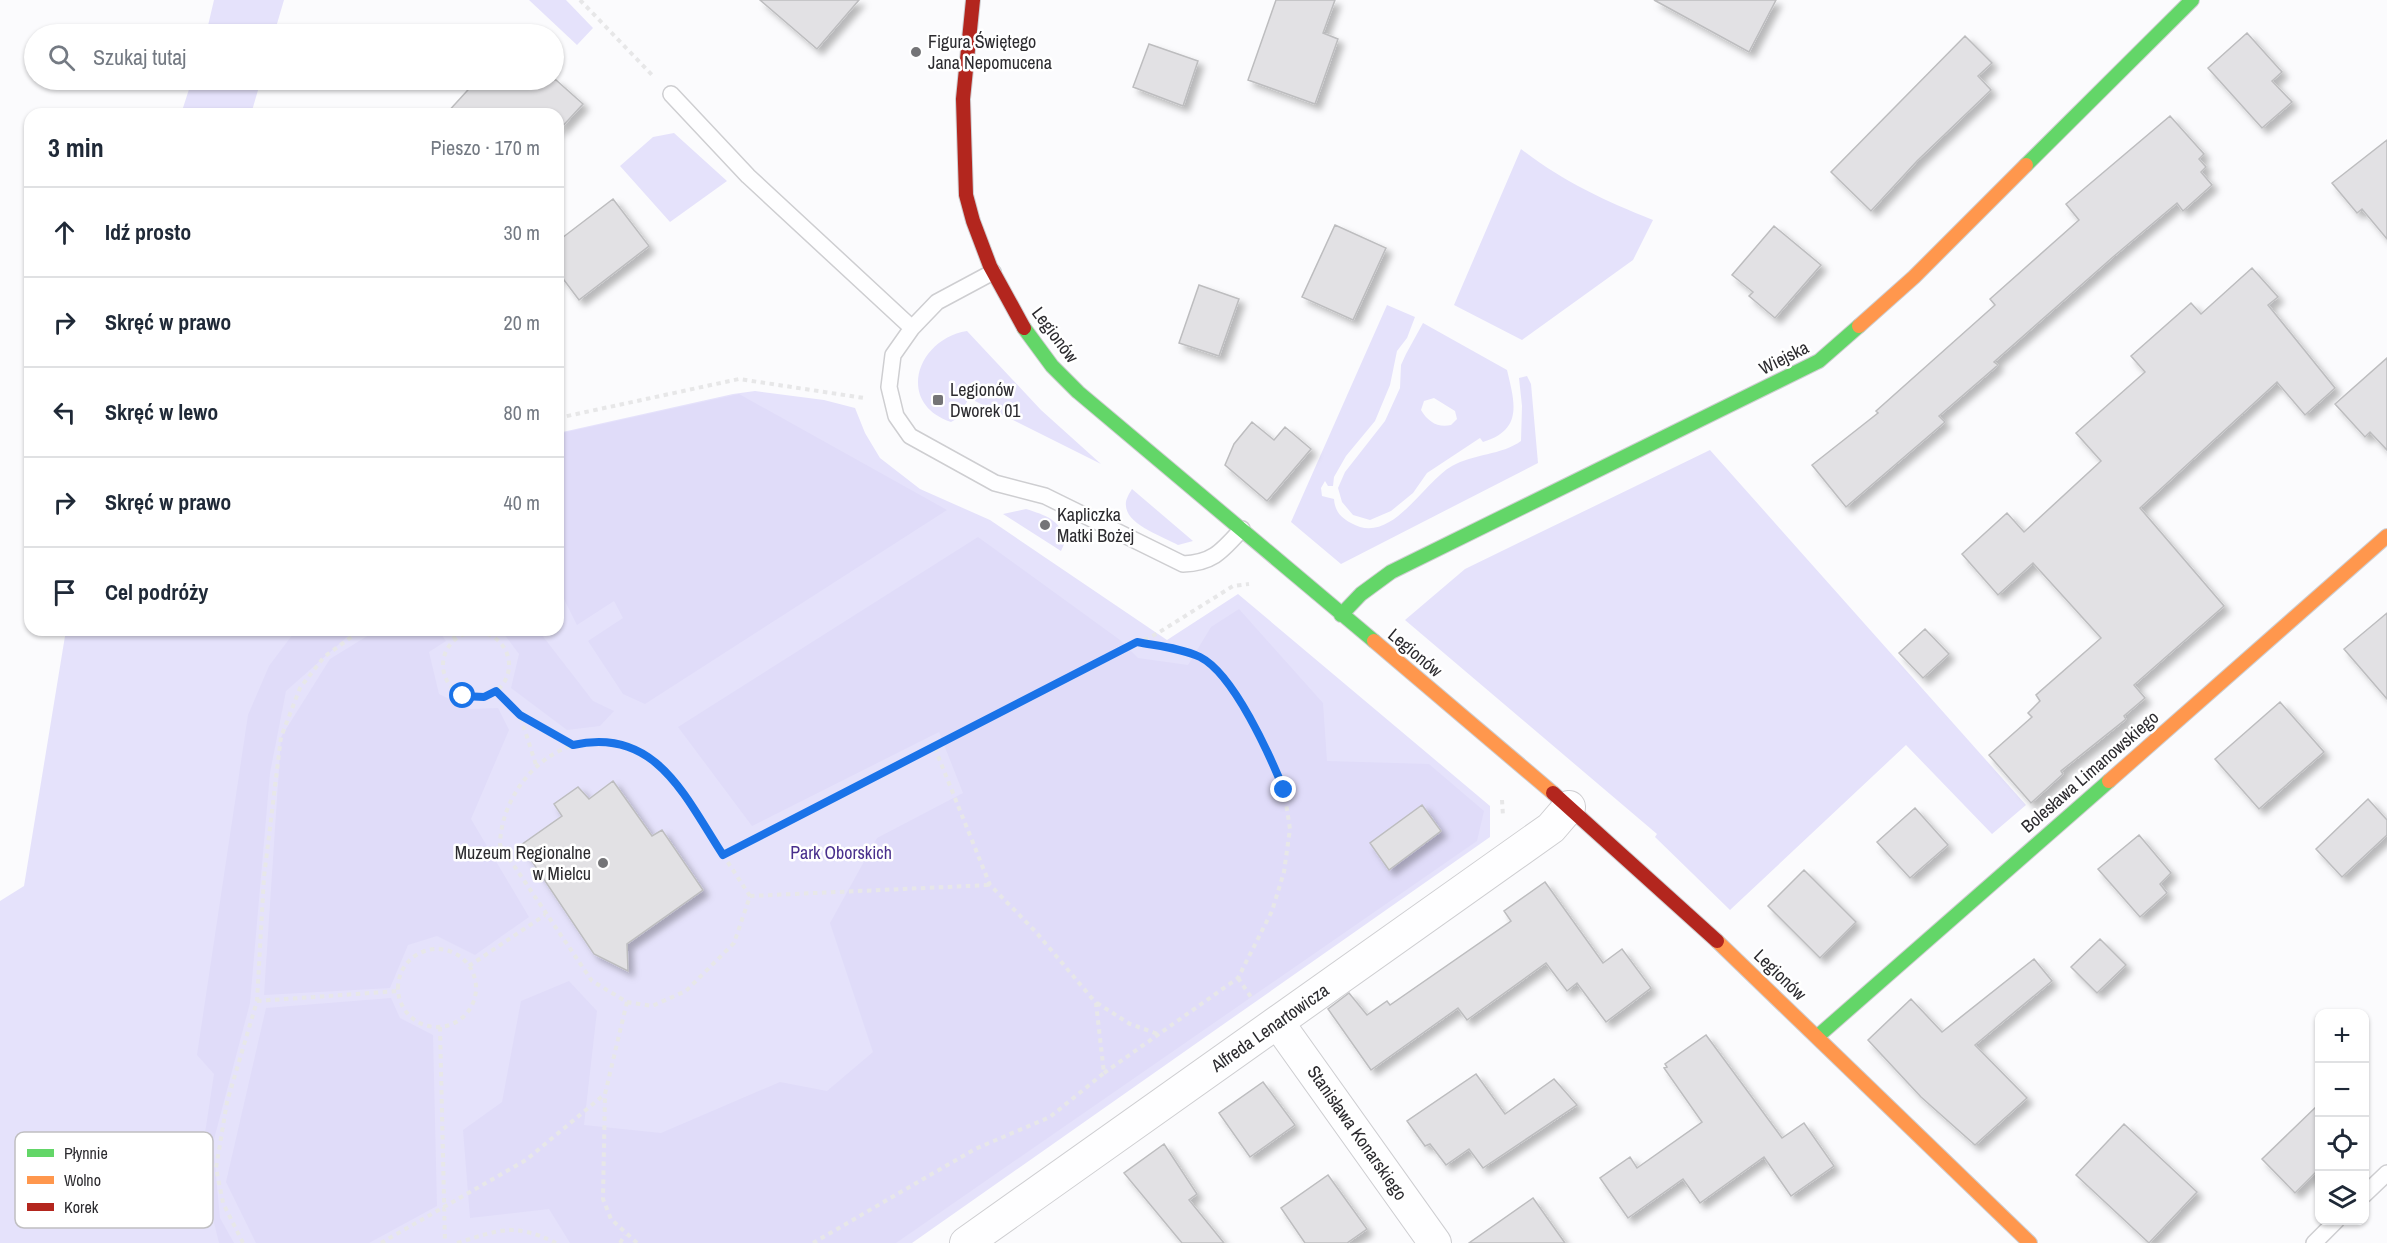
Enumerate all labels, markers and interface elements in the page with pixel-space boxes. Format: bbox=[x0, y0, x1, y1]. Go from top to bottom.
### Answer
search box bbox=[24, 24, 564, 90]
place label: Figura Świętego Jana Nepomucena bbox=[928, 29, 1052, 75]
icon: search bbox=[45, 41, 78, 74]
text: Szukaj tutaj bbox=[93, 42, 186, 72]
marker: Figura Świętego Jana Nepomucena bbox=[909, 45, 923, 59]
text: 3 min bbox=[48, 130, 104, 165]
text: Pieszo · 170 m bbox=[431, 134, 540, 161]
icon: ahead bbox=[48, 216, 81, 249]
text: Idź prosto bbox=[105, 217, 191, 247]
text: 30 m bbox=[504, 219, 540, 246]
street label: Legionów bbox=[1026, 302, 1085, 368]
icon: right bbox=[48, 306, 81, 339]
text: Skręć w prawo bbox=[105, 307, 231, 337]
text: 20 m bbox=[504, 309, 540, 336]
street label: Wiejska bbox=[1755, 334, 1813, 381]
place label: Legionów Dworek 01 bbox=[950, 377, 1021, 423]
marker: Legionów Dworek 01 bbox=[931, 393, 945, 407]
icon: left bbox=[48, 396, 81, 429]
text: Skręć w lewo bbox=[105, 397, 218, 427]
text: 80 m bbox=[504, 399, 540, 426]
icon: right bbox=[48, 486, 81, 519]
text: Skręć w prawo bbox=[105, 487, 231, 517]
text: 40 m bbox=[504, 489, 540, 516]
place label: Kapliczka Matki Bożej bbox=[1057, 502, 1134, 548]
marker: Kapliczka Matki Bożej bbox=[1038, 518, 1052, 532]
icon: arrive bbox=[48, 576, 81, 609]
text: Cel podróży bbox=[105, 577, 208, 607]
street label: Legionów bbox=[1383, 622, 1448, 683]
route start bbox=[449, 682, 475, 708]
street label: Bolesława Limanowskiego bbox=[2016, 705, 2164, 838]
route end bbox=[1270, 776, 1296, 802]
place label: Muzeum Regionalne w Mielcu bbox=[455, 840, 591, 886]
park label: Park Oborskich bbox=[790, 840, 892, 865]
marker: Muzeum Regionalne w Mielcu bbox=[596, 856, 610, 870]
street label: Legionów bbox=[1749, 943, 1812, 1006]
street label: Alfreda Lenartowicza bbox=[1205, 978, 1334, 1078]
map controls bbox=[2315, 1009, 2369, 1225]
button: + bbox=[2315, 1009, 2369, 1063]
street label: Stanisława Konarskiego bbox=[1302, 1060, 1413, 1205]
button: − bbox=[2315, 1063, 2369, 1117]
button: locate bbox=[2315, 1117, 2369, 1171]
legend bbox=[15, 1132, 213, 1228]
text: Płynnie bbox=[64, 1142, 108, 1164]
text: Wolno bbox=[64, 1169, 101, 1191]
button: layers bbox=[2315, 1171, 2369, 1225]
text: Korek bbox=[64, 1196, 99, 1218]

